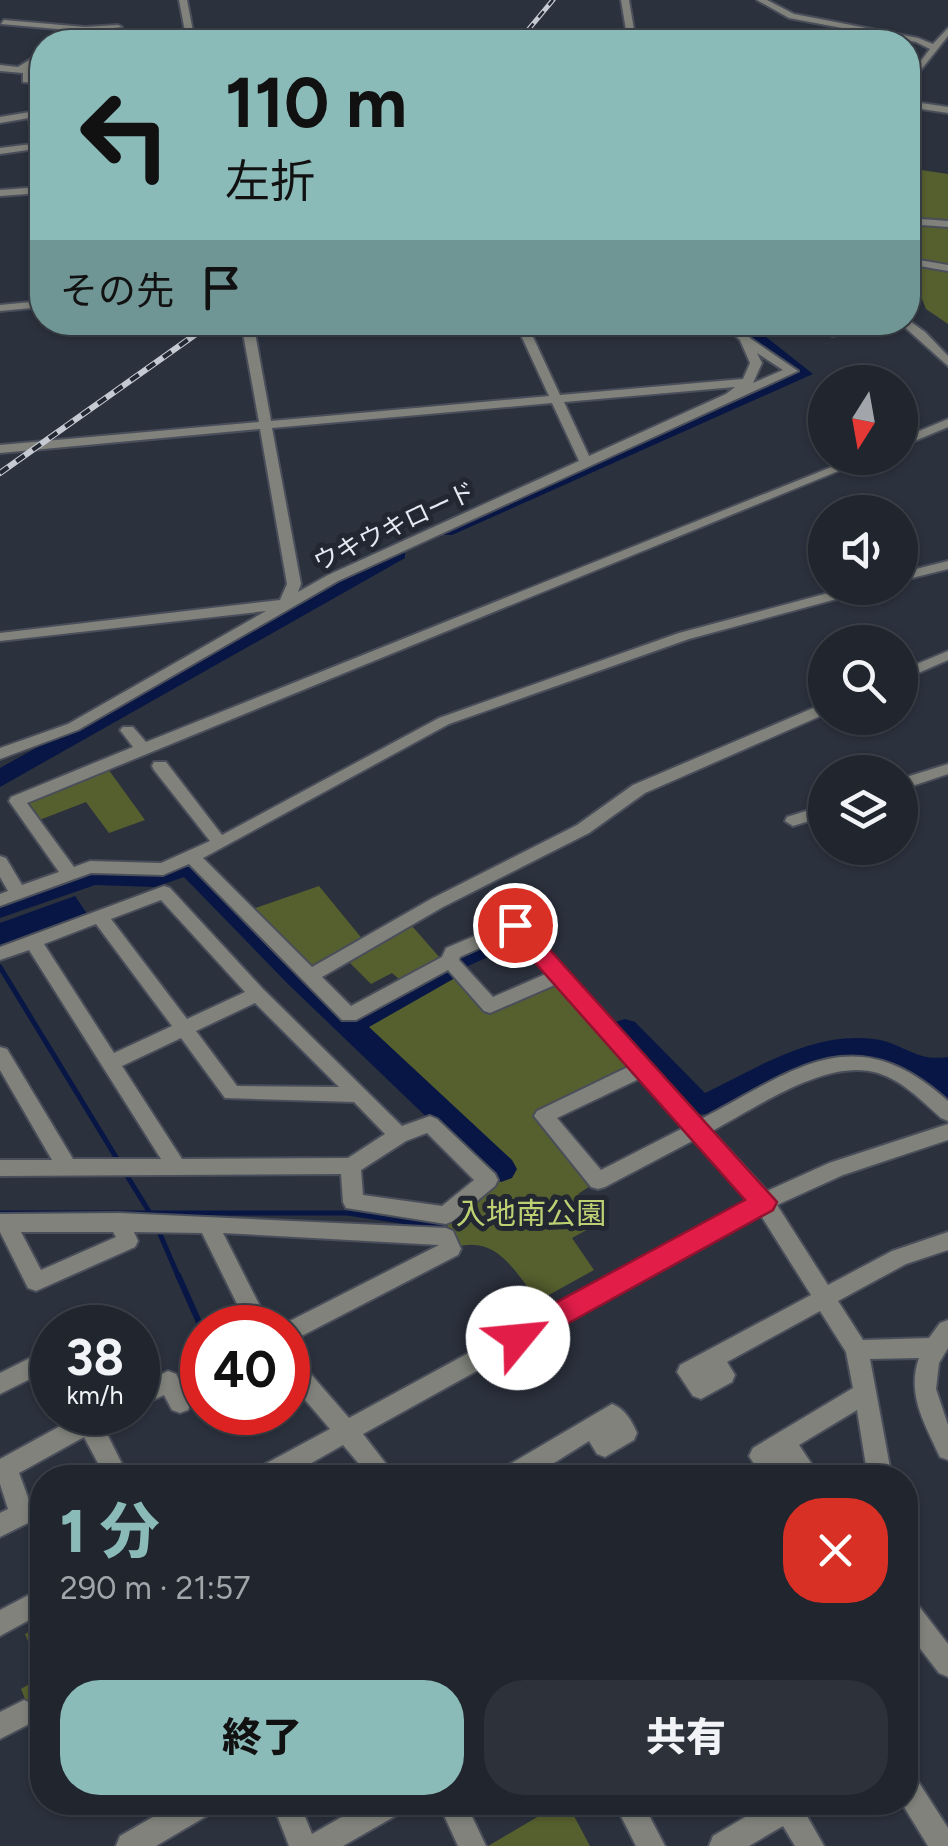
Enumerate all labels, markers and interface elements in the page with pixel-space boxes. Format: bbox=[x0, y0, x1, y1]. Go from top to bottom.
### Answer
text: 110 m bbox=[225, 60, 407, 145]
icon: left bbox=[60, 70, 190, 200]
text: 左折 bbox=[225, 154, 315, 208]
icon: arrive bbox=[194, 260, 249, 315]
text: その先 bbox=[60, 268, 174, 314]
north arrow bbox=[808, 365, 918, 475]
map controls bbox=[808, 365, 918, 865]
street label: ウキウキロード bbox=[308, 475, 480, 577]
button: sound bbox=[808, 495, 918, 605]
button: search bbox=[808, 625, 918, 735]
button: layers bbox=[808, 755, 918, 865]
pin bbox=[473, 883, 558, 968]
icon: arrive bbox=[488, 898, 543, 953]
park label: 入地南公園 bbox=[456, 1195, 606, 1232]
position arrow bbox=[466, 1286, 570, 1390]
speed limit sign: 40 bbox=[180, 1305, 310, 1435]
text: 38 bbox=[66, 1327, 124, 1388]
text: km/h bbox=[66, 1380, 124, 1410]
text: 1 分 bbox=[60, 1495, 160, 1567]
button: close bbox=[783, 1498, 888, 1603]
text: 290 m · 21:57 bbox=[60, 1569, 250, 1607]
button: 終了 bbox=[60, 1680, 464, 1795]
button: 共有 bbox=[484, 1680, 888, 1795]

